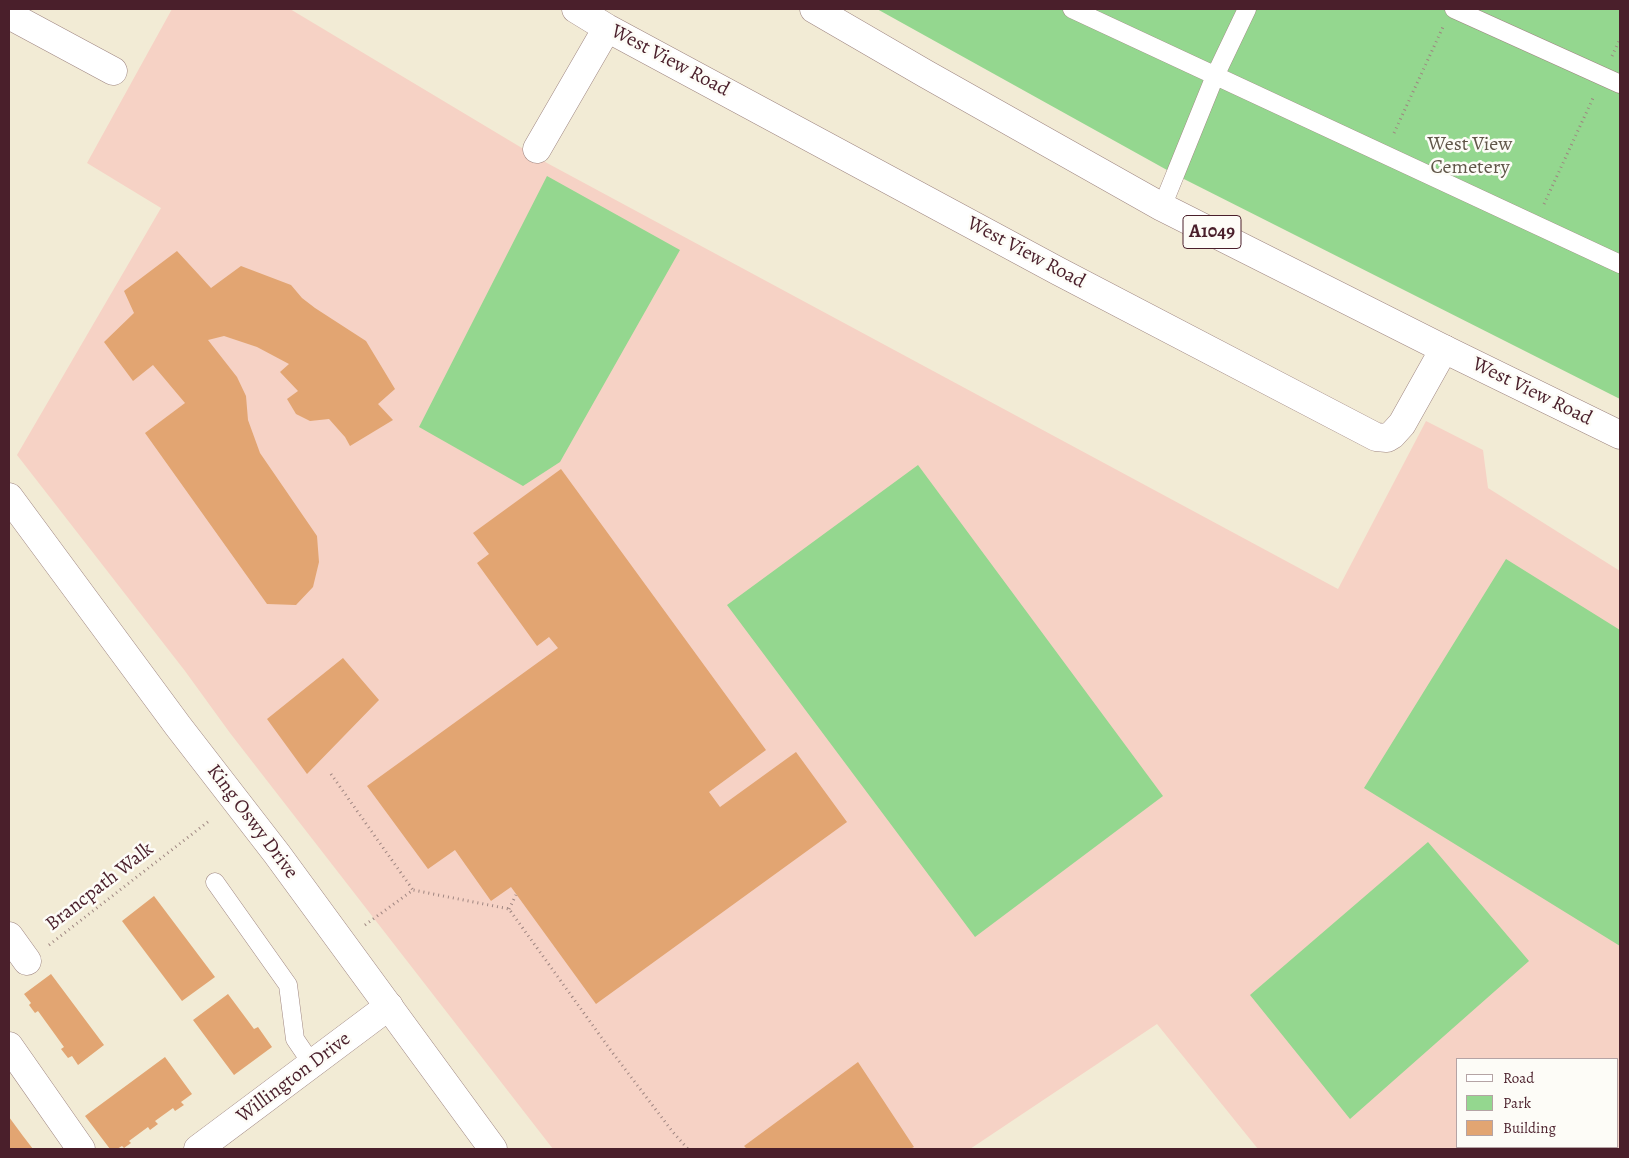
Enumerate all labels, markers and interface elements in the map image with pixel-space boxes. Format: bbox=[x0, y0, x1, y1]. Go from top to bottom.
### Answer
street label: West View Road bbox=[607, 20, 733, 102]
park label: West View Cemetery bbox=[1428, 133, 1512, 180]
street label: West View Road bbox=[963, 212, 1089, 294]
road number: A1049 bbox=[1183, 216, 1241, 248]
street label: West View Road bbox=[1468, 353, 1596, 431]
street label: King Oswy Drive bbox=[201, 760, 303, 884]
street label: Brancpath Walk bbox=[41, 837, 159, 937]
street label: Willington Drive bbox=[232, 1027, 356, 1129]
legend bbox=[1456, 1058, 1619, 1148]
text: Road bbox=[1503, 1068, 1534, 1088]
text: Park bbox=[1503, 1093, 1531, 1113]
text: Building bbox=[1503, 1118, 1556, 1138]

